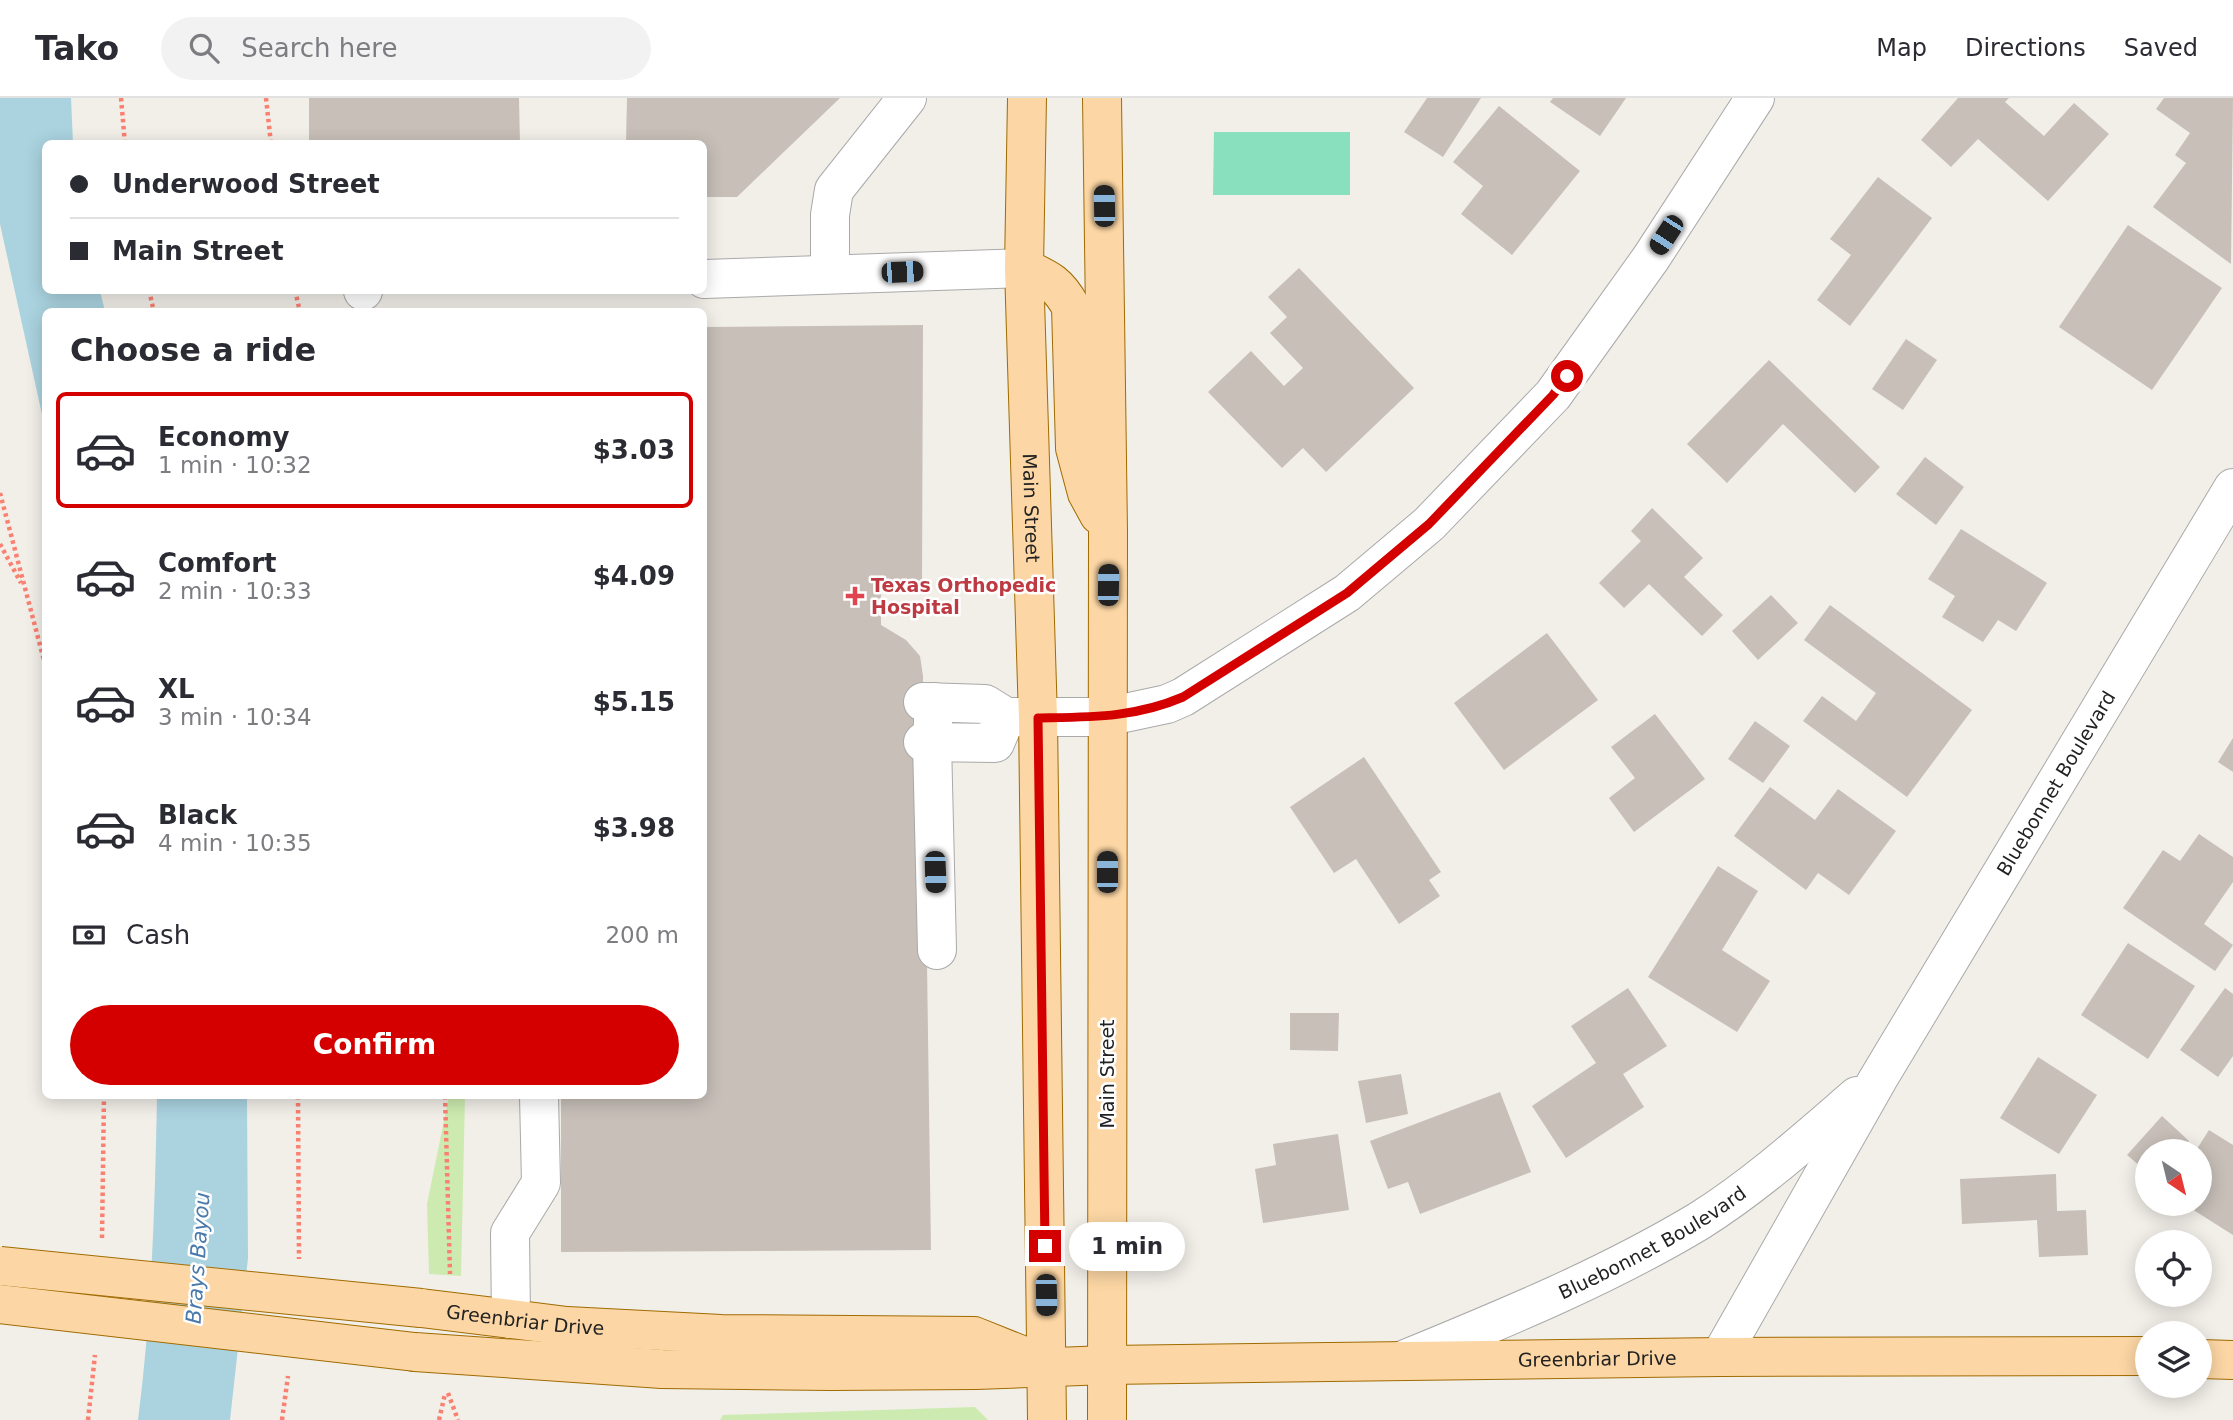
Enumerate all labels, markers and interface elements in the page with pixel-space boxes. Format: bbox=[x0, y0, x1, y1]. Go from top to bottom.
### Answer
search box bbox=[161, 17, 651, 80]
text: Tako bbox=[35, 29, 119, 68]
icon: search bbox=[185, 29, 223, 67]
text: Search here bbox=[241, 33, 397, 63]
text: Map bbox=[1876, 34, 1927, 62]
text: Directions bbox=[1965, 34, 2086, 62]
text: Saved bbox=[2124, 34, 2198, 62]
text: Underwood Street bbox=[112, 169, 380, 199]
car bbox=[1094, 185, 1115, 227]
car bbox=[1646, 212, 1687, 258]
text: Main Street bbox=[112, 236, 284, 266]
car bbox=[881, 261, 924, 283]
text: Choose a ride bbox=[70, 331, 316, 369]
route start bbox=[1551, 360, 1583, 392]
icon: car bbox=[74, 419, 137, 482]
text: Economy bbox=[158, 422, 289, 452]
text: $3.03 bbox=[593, 435, 675, 465]
text: 1 min · 10:32 bbox=[158, 452, 312, 478]
street label: Main Street bbox=[1019, 453, 1044, 563]
icon: car bbox=[74, 545, 137, 608]
text: Comfort bbox=[158, 548, 276, 578]
text: $4.09 bbox=[593, 561, 675, 591]
car bbox=[1098, 564, 1119, 606]
place label: Texas Orthopedic Hospital bbox=[871, 574, 1056, 618]
text: 2 min · 10:33 bbox=[158, 578, 312, 604]
marker: Texas Orthopedic Hospital bbox=[845, 586, 865, 606]
icon: car bbox=[74, 671, 137, 734]
text: XL bbox=[158, 674, 195, 704]
text: $5.15 bbox=[593, 687, 675, 717]
street label: Bluebonnet Boulevard bbox=[1992, 687, 2120, 879]
text: 3 min · 10:34 bbox=[158, 704, 312, 730]
icon: car bbox=[74, 797, 137, 860]
text: Black bbox=[158, 800, 237, 830]
text: $3.98 bbox=[593, 813, 675, 843]
text: 4 min · 10:35 bbox=[158, 830, 312, 856]
car bbox=[924, 851, 947, 893]
car bbox=[1097, 851, 1118, 893]
icon: cash bbox=[70, 916, 108, 954]
text: Cash bbox=[126, 920, 190, 950]
text: 200 m bbox=[605, 922, 679, 948]
button: Confirm bbox=[70, 1005, 679, 1085]
street label: Main Street bbox=[1096, 1019, 1118, 1129]
north arrow bbox=[2135, 1139, 2212, 1216]
map controls bbox=[2135, 1139, 2212, 1398]
street label: Bluebonnet Boulevard bbox=[1555, 1181, 1750, 1303]
water label: Brays Bayou bbox=[181, 1191, 215, 1325]
callout: 1 min bbox=[1070, 1222, 1185, 1270]
route end bbox=[1029, 1230, 1061, 1262]
button: locate bbox=[2135, 1230, 2212, 1307]
text: 1 min bbox=[1091, 1233, 1163, 1259]
car bbox=[1036, 1274, 1057, 1316]
street label: Greenbriar Drive bbox=[445, 1300, 605, 1339]
button: layers bbox=[2135, 1321, 2212, 1398]
street label: Greenbriar Drive bbox=[1518, 1347, 1677, 1371]

